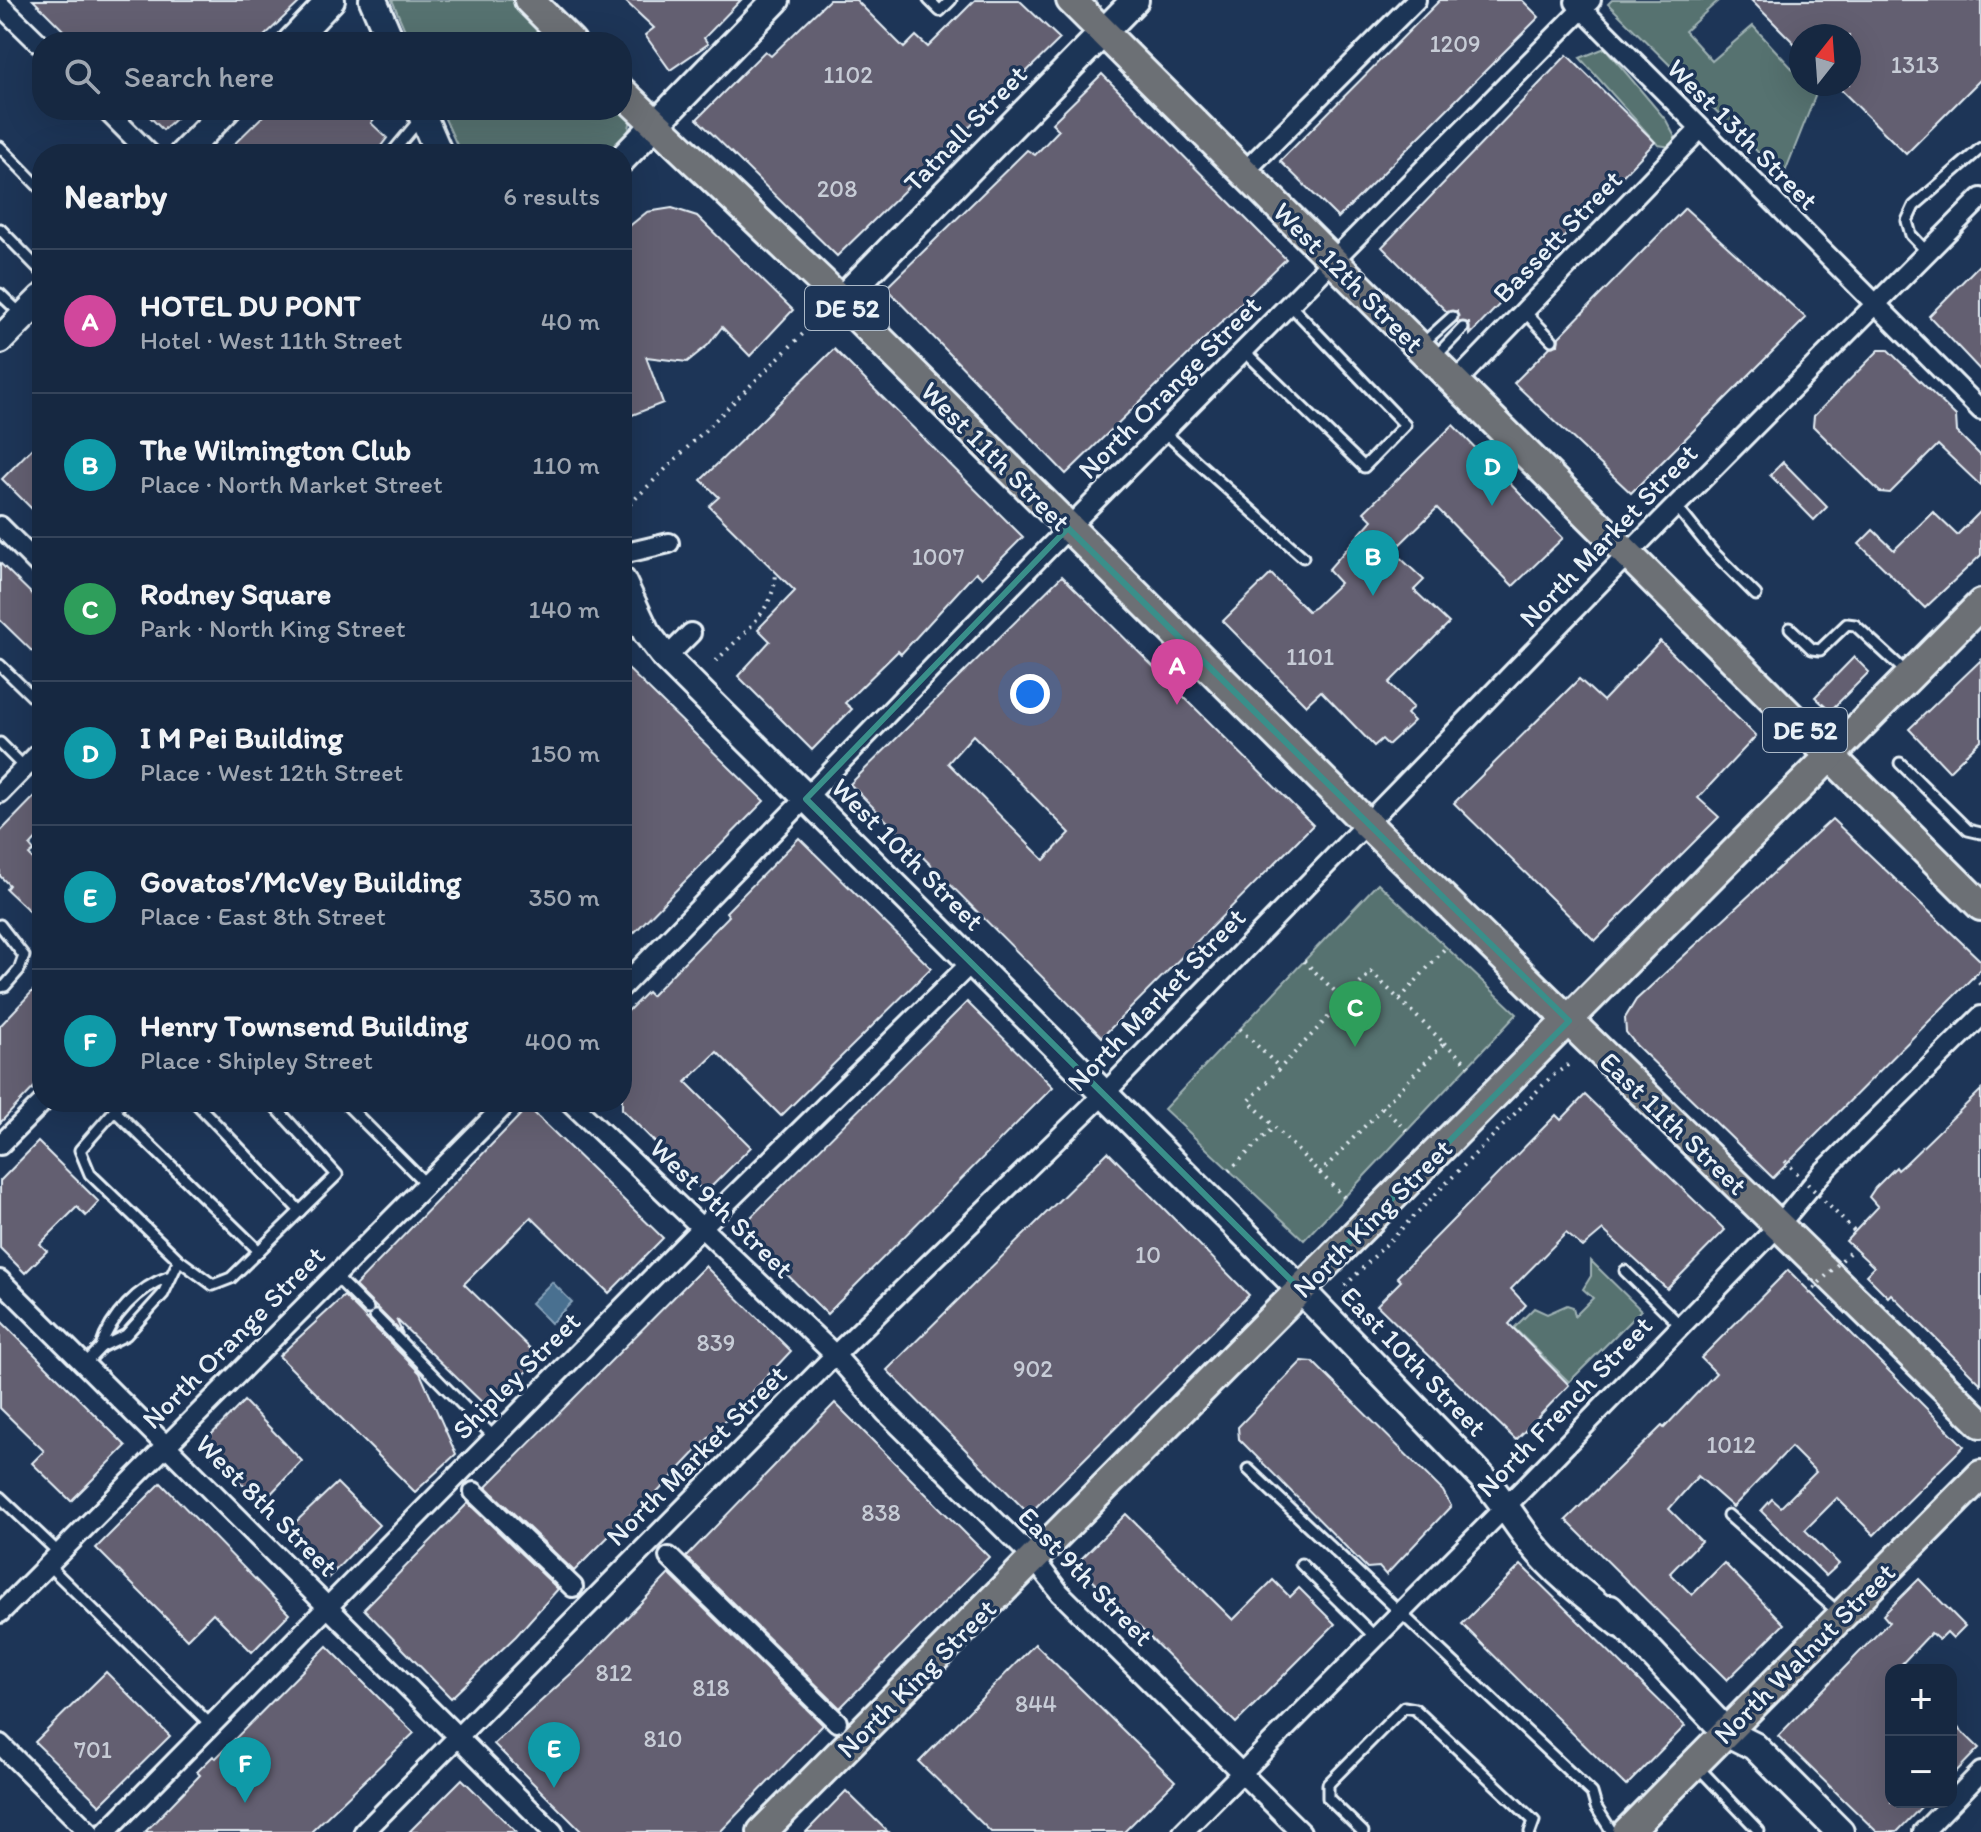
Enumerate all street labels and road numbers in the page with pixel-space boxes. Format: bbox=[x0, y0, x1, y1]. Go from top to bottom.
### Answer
street label: West 13th Street bbox=[1660, 51, 1826, 217]
street label: Tatnall Street bbox=[896, 57, 1034, 199]
street label: Bassett Street bbox=[1485, 162, 1629, 310]
street label: West 12th Street bbox=[1266, 194, 1432, 360]
road number: DE 52 bbox=[805, 286, 889, 330]
street label: North Orange Street bbox=[1070, 288, 1268, 486]
street label: West 11th Street bbox=[914, 374, 1078, 538]
street label: North Market Street bbox=[1512, 436, 1704, 634]
road number: DE 52 bbox=[1763, 708, 1847, 752]
street label: West 10th Street bbox=[824, 770, 992, 938]
street label: North Market Street bbox=[1060, 900, 1252, 1098]
street label: East 11th Street bbox=[1593, 1044, 1755, 1202]
street label: West 9th Street bbox=[643, 1131, 801, 1285]
street label: North King Street bbox=[1285, 1131, 1459, 1305]
street label: North Orange Street bbox=[134, 1238, 332, 1436]
street label: East 10th Street bbox=[1334, 1279, 1494, 1443]
street label: Shipley Street bbox=[445, 1304, 587, 1446]
street label: North French Street bbox=[1469, 1308, 1659, 1504]
street label: North Market Street bbox=[598, 1357, 794, 1553]
street label: West 8th Street bbox=[189, 1427, 345, 1583]
street label: East 9th Street bbox=[1011, 1499, 1161, 1653]
street label: North Walnut Street bbox=[1706, 1555, 1902, 1751]
street label: North King Street bbox=[829, 1591, 1003, 1765]

